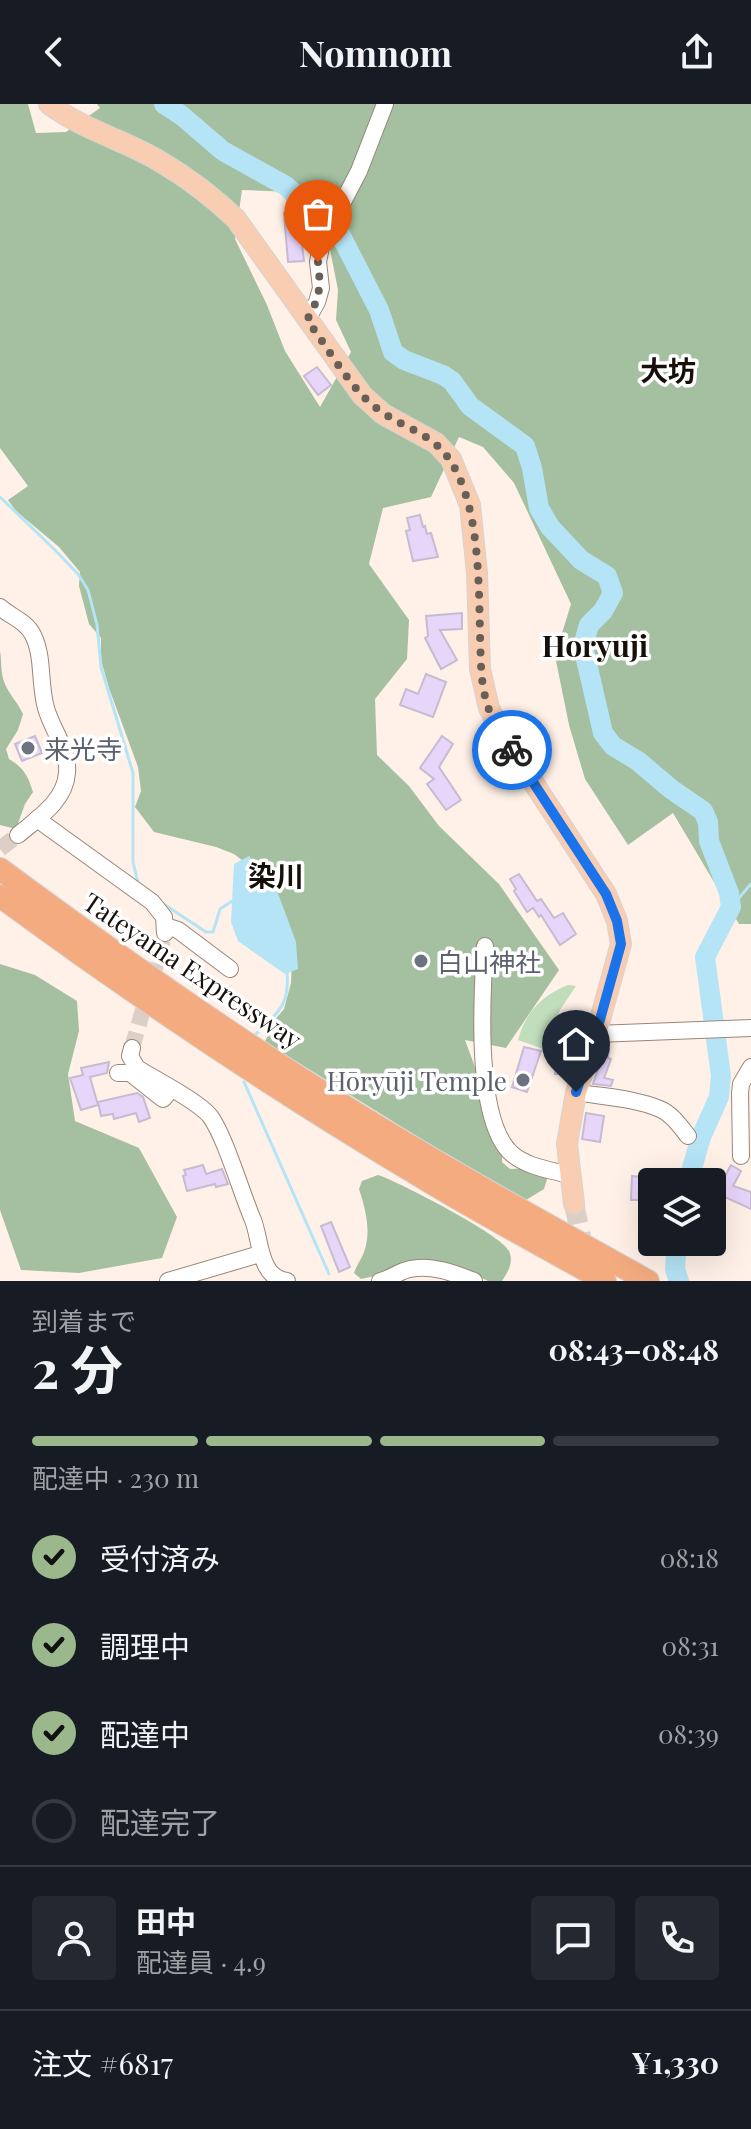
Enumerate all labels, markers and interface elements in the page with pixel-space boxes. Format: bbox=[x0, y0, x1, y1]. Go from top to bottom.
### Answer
text: Nomnom bbox=[299, 28, 452, 76]
icon: back bbox=[32, 30, 76, 74]
icon: share bbox=[675, 30, 719, 74]
pin bbox=[284, 180, 352, 262]
icon: bag bbox=[296, 192, 340, 236]
district label: 大坊 bbox=[640, 351, 696, 388]
district label: Horyuji bbox=[542, 625, 648, 665]
courier bbox=[472, 710, 552, 790]
icon: bike bbox=[490, 728, 534, 772]
place label: 来光寺 bbox=[44, 731, 122, 766]
marker: 来光寺 bbox=[19, 739, 37, 757]
district label: 染川 bbox=[248, 856, 304, 893]
street label: Tateyama Expressway bbox=[77, 884, 309, 1056]
place label: 白山神社 bbox=[437, 944, 541, 979]
marker: 白山神社 bbox=[412, 952, 430, 970]
pin bbox=[542, 1010, 610, 1092]
icon: home bbox=[554, 1022, 598, 1066]
place label: Hōryūji Temple bbox=[327, 1063, 507, 1098]
marker: Hōryūji Temple bbox=[514, 1071, 532, 1089]
map controls bbox=[638, 1168, 726, 1256]
button: layers bbox=[638, 1168, 726, 1256]
text: 到着まで bbox=[32, 1303, 136, 1338]
text: 08:43–08:48 bbox=[549, 1329, 719, 1369]
text: 2 分 bbox=[32, 1333, 123, 1402]
text: 配達中 · 230 m bbox=[32, 1460, 199, 1495]
icon: check bbox=[32, 1535, 76, 1579]
text: 受付済み bbox=[100, 1538, 220, 1578]
text: 08:18 bbox=[660, 1540, 719, 1575]
icon: check bbox=[32, 1623, 76, 1667]
text: 調理中 bbox=[100, 1626, 190, 1666]
text: 08:31 bbox=[662, 1628, 719, 1663]
icon: check bbox=[32, 1711, 76, 1755]
text: 配達中 bbox=[100, 1714, 190, 1754]
text: 08:39 bbox=[658, 1716, 719, 1751]
text: 配達完了 bbox=[100, 1802, 220, 1842]
button: person bbox=[32, 1896, 116, 1980]
button: chat bbox=[531, 1896, 615, 1980]
button: phone bbox=[635, 1896, 719, 1980]
text: 田中 bbox=[136, 1901, 196, 1941]
text: 配達員 · 4.9 bbox=[136, 1944, 266, 1979]
text: ¥1,330 bbox=[631, 2042, 719, 2082]
text: 注文 #6817 bbox=[32, 2043, 173, 2083]

